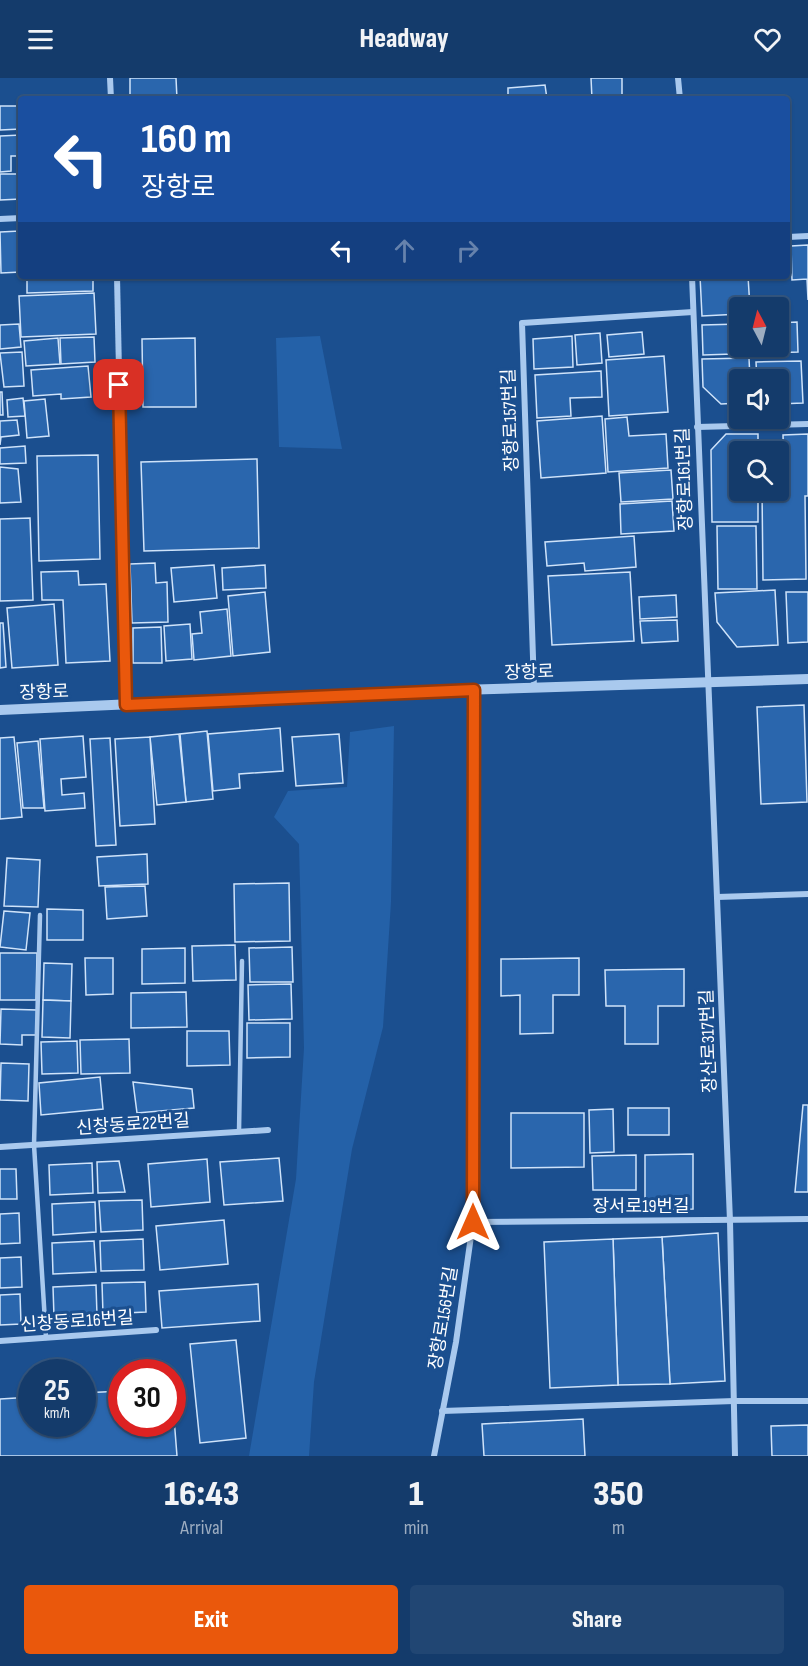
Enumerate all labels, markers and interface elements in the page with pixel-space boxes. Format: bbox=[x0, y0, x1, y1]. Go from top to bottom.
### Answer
icon: menu bbox=[24, 23, 57, 56]
text: Headway bbox=[359, 23, 449, 55]
icon: heart bbox=[751, 23, 784, 56]
text: 160 m bbox=[141, 114, 232, 165]
icon: left bbox=[42, 120, 120, 198]
text: 장항로 bbox=[141, 172, 216, 204]
icon: left bbox=[325, 234, 358, 267]
icon: ahead bbox=[388, 234, 421, 267]
icon: right bbox=[451, 234, 484, 267]
north arrow bbox=[729, 297, 789, 357]
map controls bbox=[729, 297, 789, 501]
pin bbox=[93, 359, 144, 410]
icon: arrive bbox=[102, 368, 135, 401]
street label: 장항로157번길 bbox=[498, 368, 523, 472]
button: sound bbox=[729, 369, 789, 429]
street label: 장항로161번길 bbox=[672, 427, 697, 531]
button: search bbox=[729, 441, 789, 501]
street label: 장항로 bbox=[504, 661, 554, 684]
street label: 장항로 bbox=[19, 681, 69, 704]
street label: 장산로317번길 bbox=[696, 989, 721, 1093]
street label: 신창동로22번길 bbox=[75, 1110, 191, 1139]
position arrow bbox=[441, 1190, 505, 1254]
street label: 장서로19번길 bbox=[592, 1196, 690, 1217]
street label: 장항로156번길 bbox=[425, 1265, 462, 1371]
street label: 신창동로16번길 bbox=[20, 1307, 134, 1336]
speed limit sign: 30 bbox=[108, 1359, 186, 1437]
text: 25 bbox=[44, 1373, 70, 1409]
text: km/h bbox=[44, 1404, 70, 1423]
text: 16:43 bbox=[164, 1473, 239, 1516]
text: 1 bbox=[409, 1473, 424, 1516]
text: 350 bbox=[593, 1473, 644, 1516]
text: Arrival bbox=[180, 1516, 223, 1540]
text: min bbox=[404, 1516, 429, 1540]
text: m bbox=[612, 1516, 625, 1540]
button: Exit bbox=[24, 1585, 398, 1654]
button: Share bbox=[410, 1585, 784, 1654]

